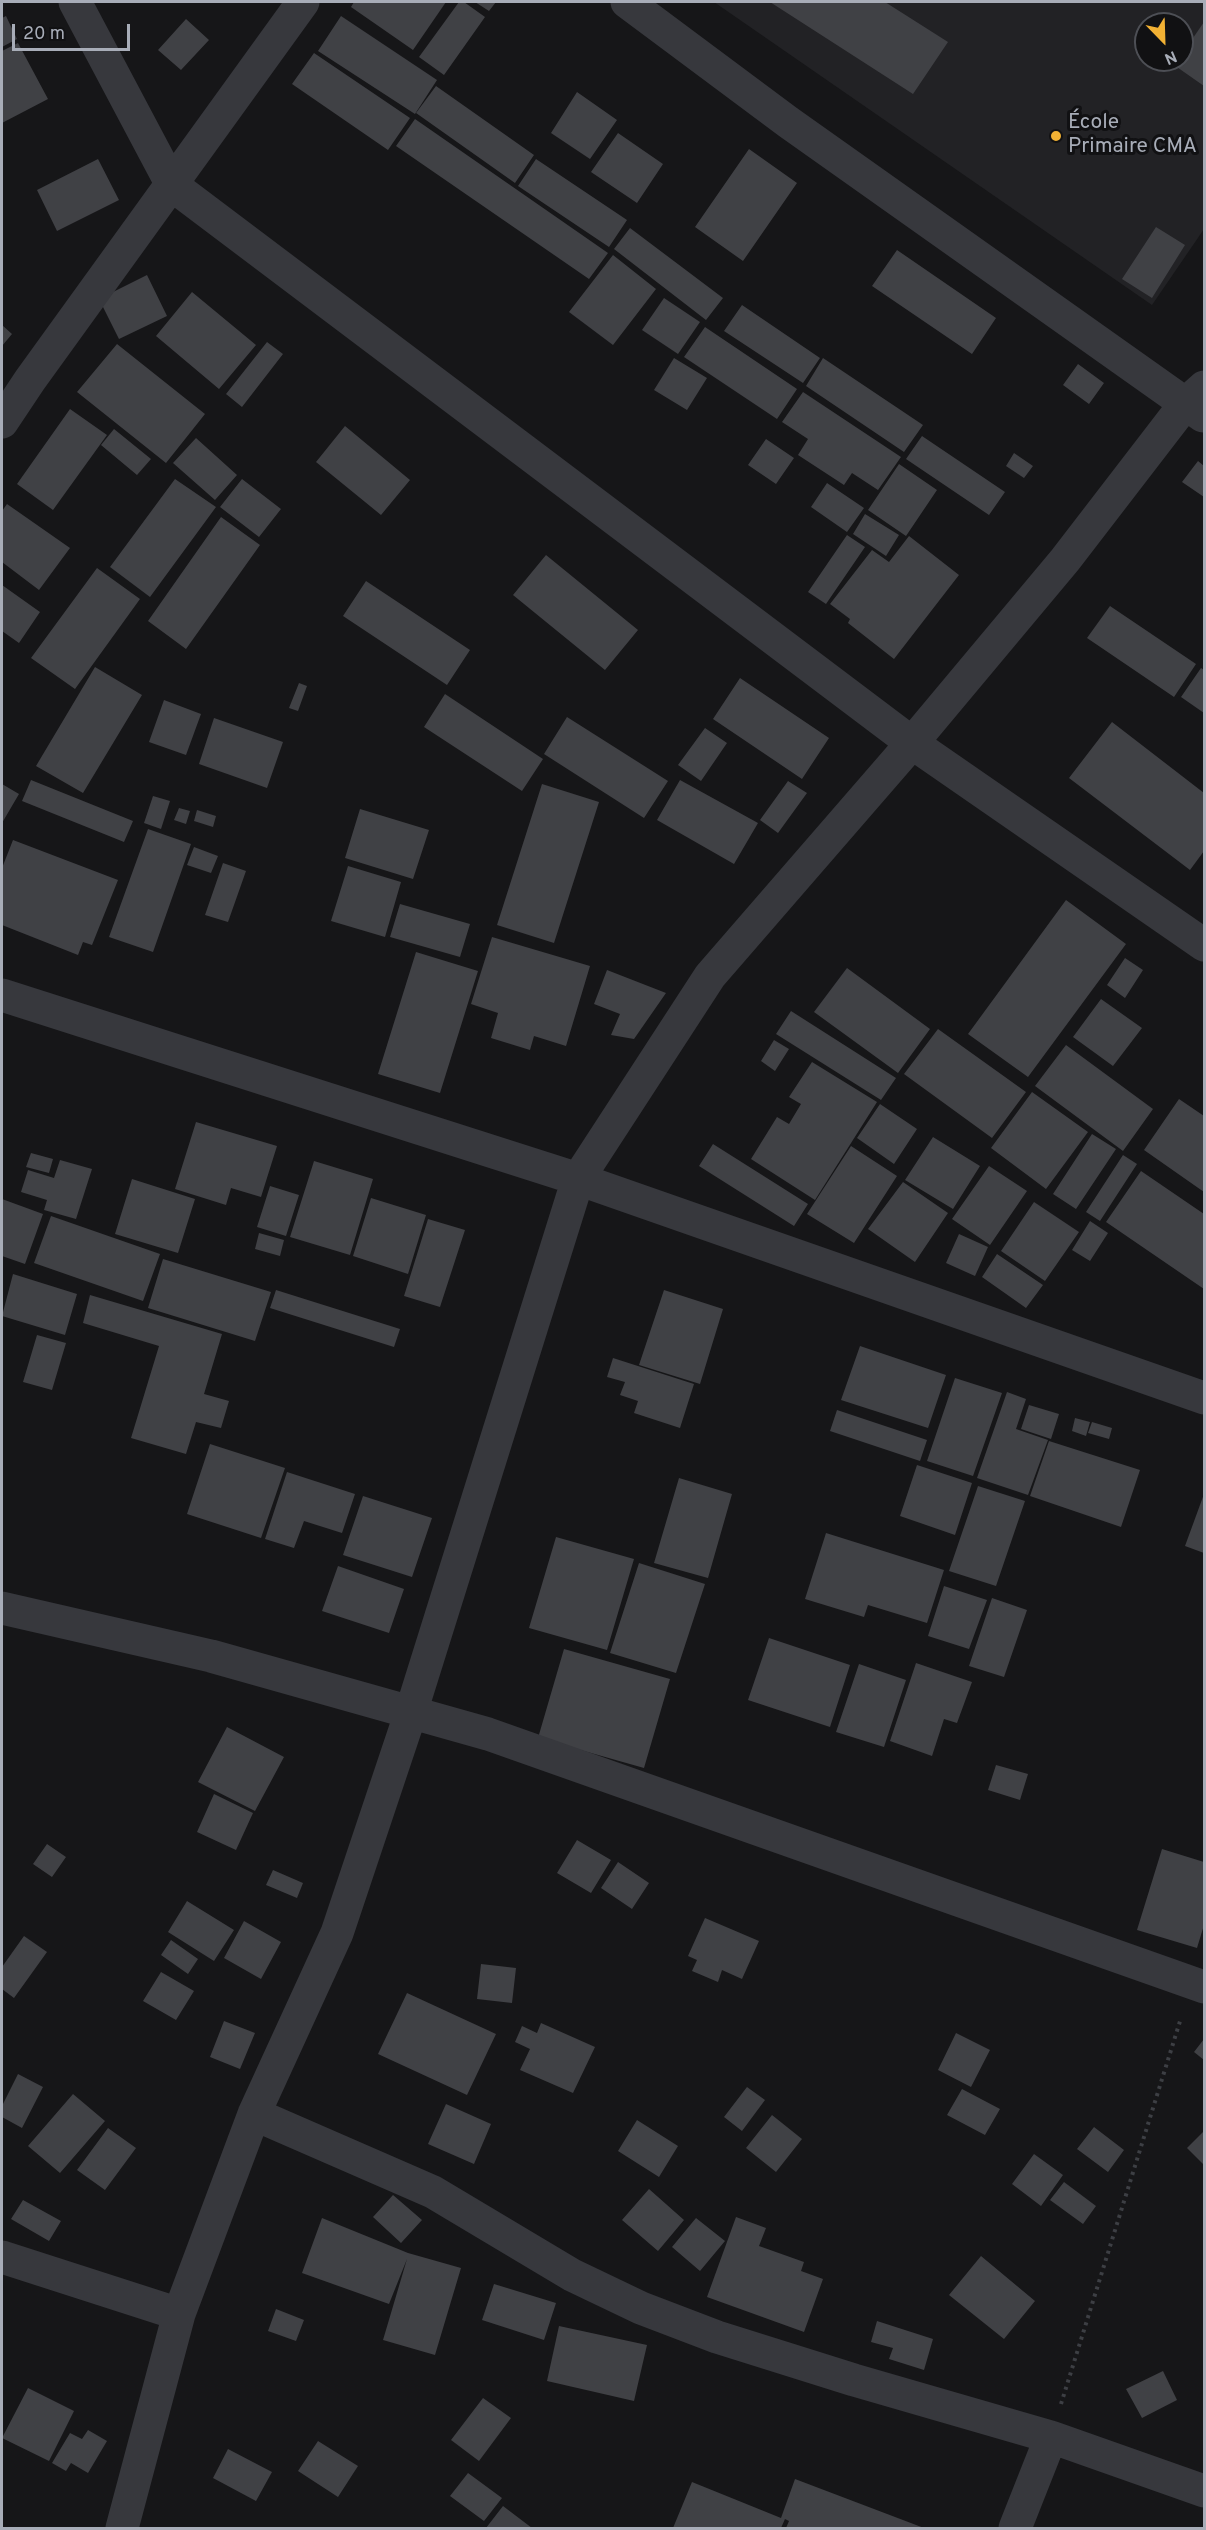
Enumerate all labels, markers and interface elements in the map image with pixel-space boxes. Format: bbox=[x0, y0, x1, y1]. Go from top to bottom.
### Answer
scale bar bbox=[15, 12, 134, 50]
north arrow bbox=[1134, 12, 1194, 72]
text: 20 m bbox=[23, 23, 65, 46]
text: N bbox=[1161, 45, 1179, 68]
place label: École Primaire CMA bbox=[1068, 111, 1197, 161]
marker: École Primaire CMA bbox=[1049, 129, 1063, 143]

